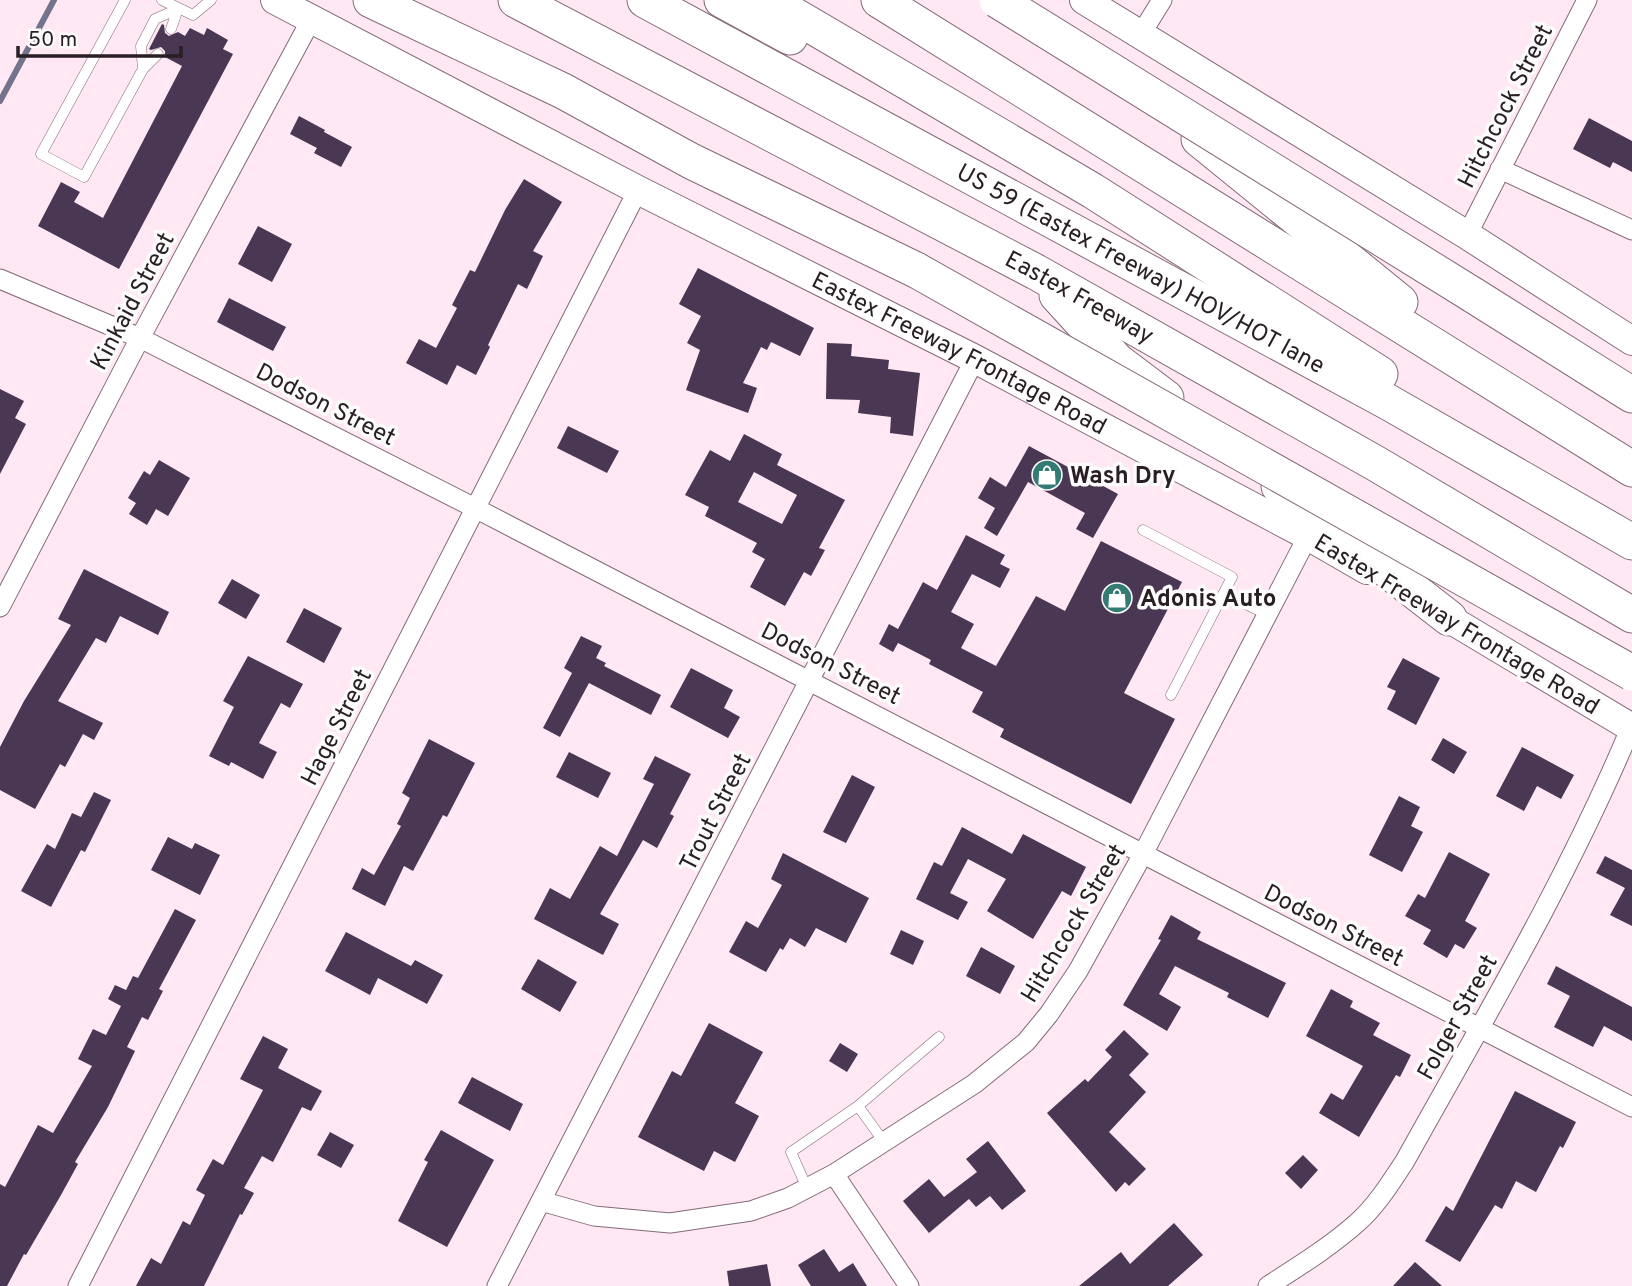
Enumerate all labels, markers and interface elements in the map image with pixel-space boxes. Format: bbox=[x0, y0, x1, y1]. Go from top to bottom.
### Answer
scale bar bbox=[18, 14, 180, 58]
street label: Hitchcock Street bbox=[1453, 20, 1561, 194]
text: 50 m bbox=[28, 27, 77, 54]
street label: US 59 (Eastex Freeway) HOV/HOT lane bbox=[952, 155, 1328, 381]
street label: Kinkaid Street bbox=[85, 228, 183, 376]
street label: Eastex Freeway bbox=[1001, 245, 1159, 351]
street label: Eastex Freeway Frontage Road bbox=[806, 266, 1111, 443]
street label: Dodson Street bbox=[250, 358, 400, 454]
shop icon: Wash Dry bbox=[1030, 458, 1064, 492]
place label: Wash Dry bbox=[1070, 462, 1176, 492]
street label: Eastex Freeway Frontage Road bbox=[1308, 529, 1604, 723]
shop icon: Adonis Auto bbox=[1100, 581, 1134, 615]
place label: Adonis Auto bbox=[1140, 585, 1276, 615]
street label: Dodson Street bbox=[755, 617, 905, 713]
street label: Hage Street bbox=[296, 664, 380, 791]
street label: Trout Street bbox=[674, 749, 759, 877]
street label: Hitchcock Street bbox=[1015, 839, 1134, 1009]
street label: Dodson Street bbox=[1258, 879, 1408, 975]
street label: Folger Street bbox=[1412, 950, 1506, 1086]

